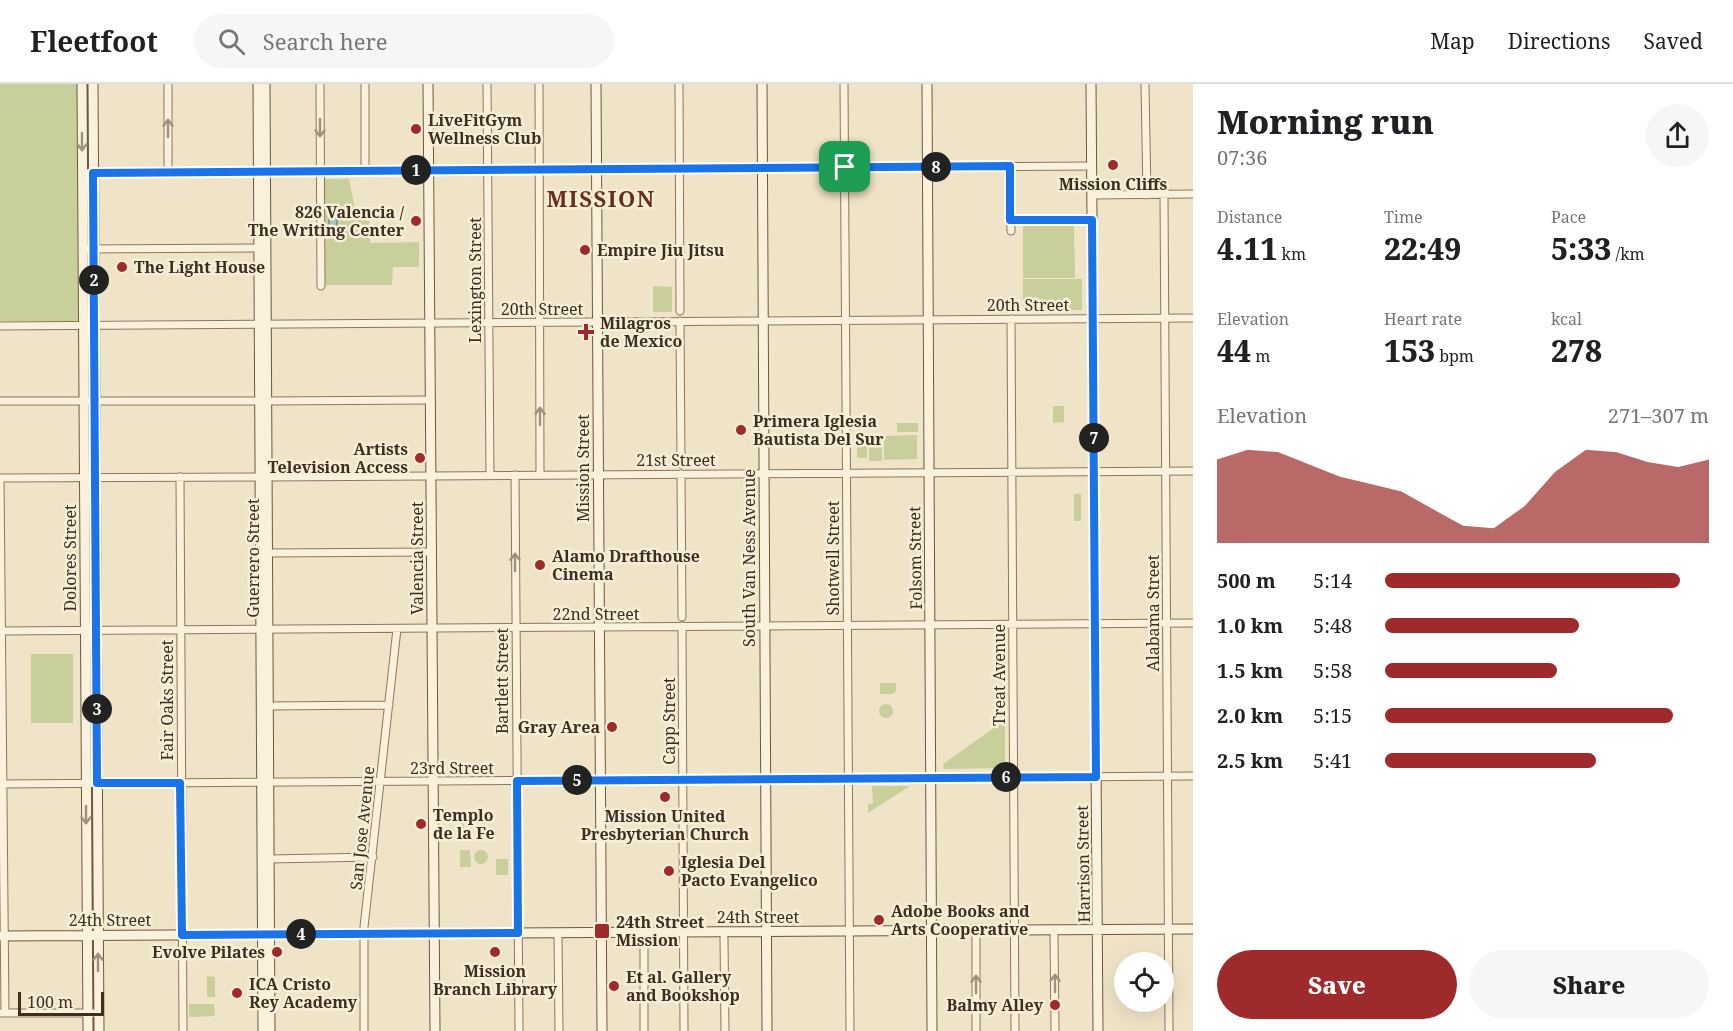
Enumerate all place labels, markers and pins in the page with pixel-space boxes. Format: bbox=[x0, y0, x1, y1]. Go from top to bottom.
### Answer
place label: LiveFitGym Wellness Club bbox=[428, 109, 541, 149]
marker: LiveFitGym Wellness Club bbox=[409, 122, 423, 136]
pin bbox=[819, 141, 870, 192]
pin: 8 bbox=[921, 152, 951, 182]
pin: 1 bbox=[401, 155, 431, 185]
marker: Mission Cliffs bbox=[1106, 158, 1120, 172]
place label: Mission Cliffs bbox=[1059, 173, 1168, 195]
place label: 826 Valencia / The Writing Center bbox=[248, 201, 405, 241]
marker: 826 Valencia / The Writing Center bbox=[409, 214, 423, 228]
place label: Empire Jiu Jitsu bbox=[597, 239, 725, 261]
marker: Empire Jiu Jitsu bbox=[578, 243, 592, 257]
place label: The Light House bbox=[134, 256, 265, 278]
marker: The Light House bbox=[115, 260, 129, 274]
pin: 2 bbox=[79, 265, 109, 295]
place label: Milagros de Mexico bbox=[600, 312, 682, 352]
marker: Milagros de Mexico bbox=[577, 323, 595, 341]
place label: Primera Iglesia Bautista Del Sur bbox=[753, 410, 884, 450]
marker: Primera Iglesia Bautista Del Sur bbox=[734, 423, 748, 437]
pin: 7 bbox=[1079, 423, 1109, 453]
place label: Artists Television Access bbox=[268, 438, 408, 478]
marker: Artists Television Access bbox=[413, 451, 427, 465]
place label: Alamo Drafthouse Cinema bbox=[552, 545, 700, 585]
marker: Alamo Drafthouse Cinema bbox=[533, 558, 547, 572]
pin: 3 bbox=[82, 694, 112, 724]
place label: Gray Area bbox=[518, 716, 600, 738]
marker: Gray Area bbox=[605, 720, 619, 734]
pin: 6 bbox=[991, 762, 1021, 792]
pin: 5 bbox=[562, 765, 592, 795]
marker: Mission United Presbyterian Church bbox=[658, 790, 672, 804]
place label: Templo de la Fe bbox=[433, 804, 495, 844]
place label: Mission United Presbyterian Church bbox=[581, 805, 749, 845]
marker: Templo de la Fe bbox=[414, 817, 428, 831]
place label: Iglesia Del Pacto Evangelico bbox=[681, 851, 818, 891]
marker: Iglesia Del Pacto Evangelico bbox=[662, 864, 676, 878]
place label: Adobe Books and Arts Cooperative bbox=[891, 900, 1030, 940]
place label: 24th Street Mission bbox=[616, 911, 705, 951]
marker: Adobe Books and Arts Cooperative bbox=[872, 913, 886, 927]
pin: 4 bbox=[286, 919, 316, 949]
marker: 24th Street Mission bbox=[593, 922, 611, 940]
place label: Evolve Pilates bbox=[152, 941, 265, 963]
marker: Evolve Pilates bbox=[270, 945, 284, 959]
marker: Mission Branch Library bbox=[488, 945, 502, 959]
place label: Mission Branch Library bbox=[433, 960, 558, 1000]
place label: Et al. Gallery and Bookshop bbox=[626, 966, 740, 1006]
place label: ICA Cristo Rey Academy bbox=[249, 973, 358, 1013]
marker: Et al. Gallery and Bookshop bbox=[607, 979, 621, 993]
marker: ICA Cristo Rey Academy bbox=[230, 986, 244, 1000]
place label: Balmy Alley bbox=[946, 994, 1044, 1016]
marker: Balmy Alley bbox=[1048, 998, 1062, 1012]

